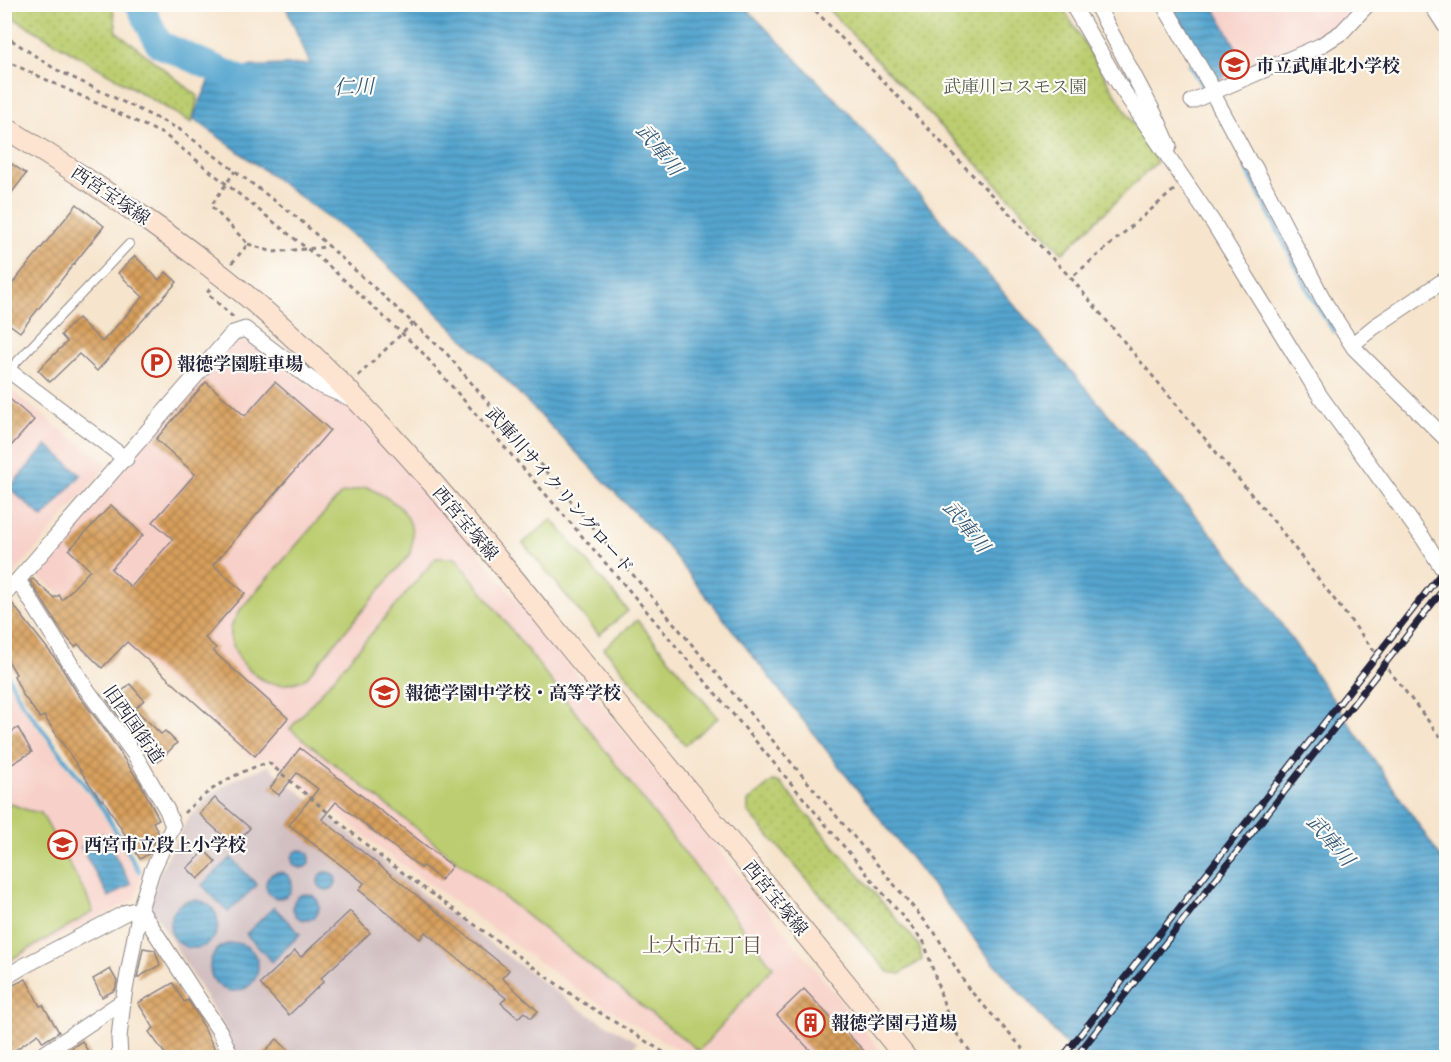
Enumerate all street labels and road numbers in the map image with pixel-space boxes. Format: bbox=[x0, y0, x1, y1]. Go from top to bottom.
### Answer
street label: 西宮宝塚線 bbox=[66, 159, 156, 231]
street label: 武庫川サイクリングロード bbox=[480, 400, 640, 580]
street label: 西宮宝塚線 bbox=[427, 480, 505, 566]
street label: 旧西国街道 bbox=[97, 679, 171, 769]
street label: 西宮宝塚線 bbox=[737, 855, 815, 941]

